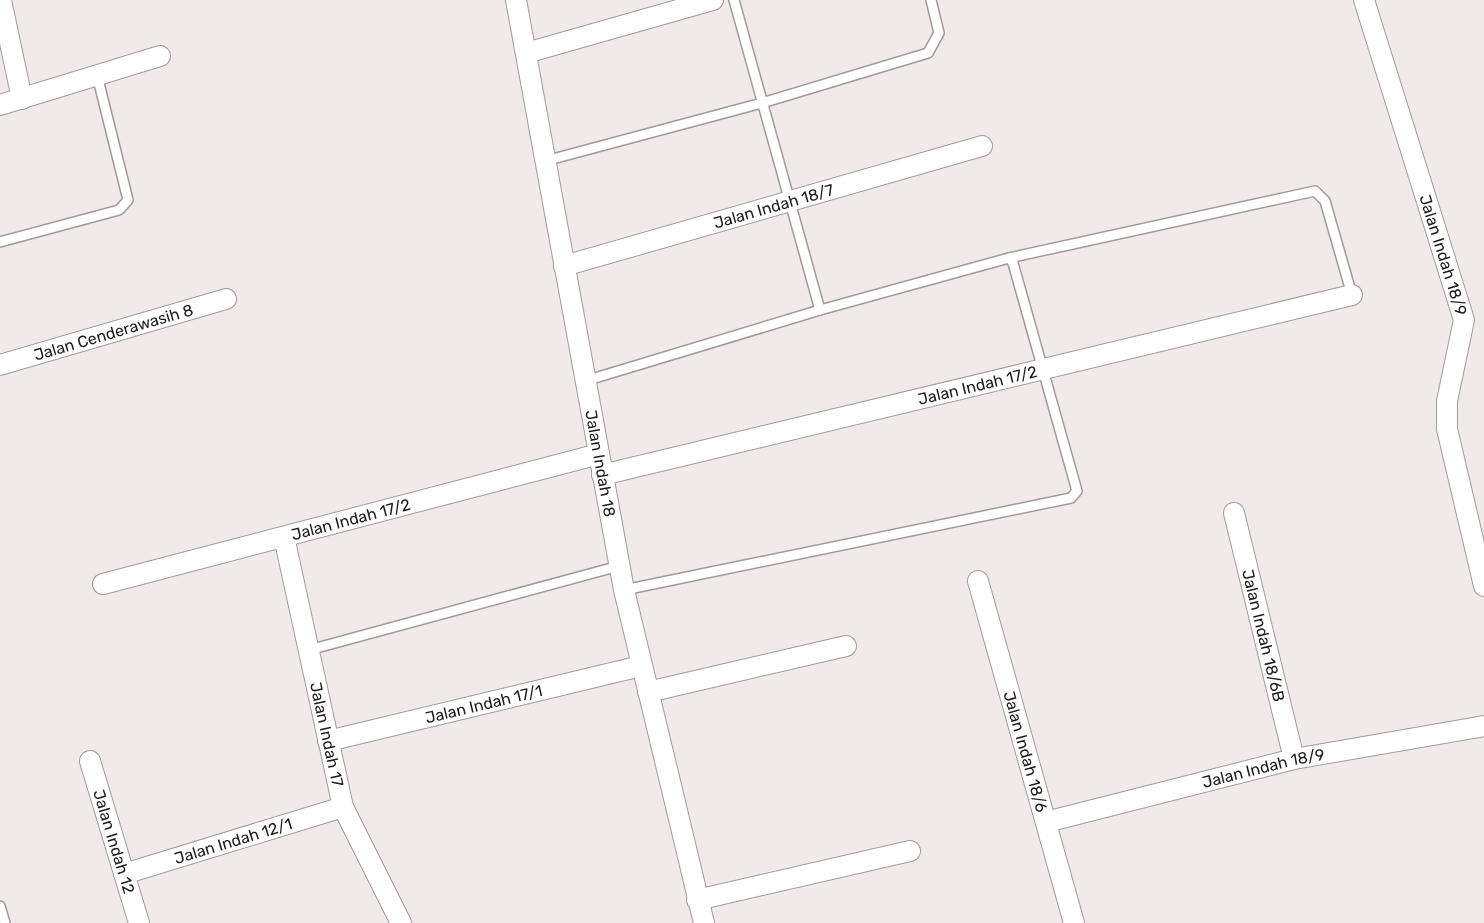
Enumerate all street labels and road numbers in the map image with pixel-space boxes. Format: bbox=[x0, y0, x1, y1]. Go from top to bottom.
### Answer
street label: Jalan Indah 18/7 bbox=[711, 180, 836, 233]
street label: Jalan Indah 18/9 bbox=[1415, 192, 1471, 318]
street label: Jalan Cenderawasih 8 bbox=[31, 300, 195, 365]
street label: Jalan Indah 17/2 bbox=[916, 362, 1039, 409]
street label: Jalan Indah 18 bbox=[581, 408, 619, 518]
street label: Jalan Indah 17/2 bbox=[289, 495, 412, 544]
street label: Jalan Indah 18/6B bbox=[1238, 567, 1289, 704]
street label: Jalan Indah 17 bbox=[306, 680, 347, 789]
street label: Jalan Indah 17/1 bbox=[423, 681, 544, 727]
street label: Jalan Indah 18/6 bbox=[999, 689, 1051, 815]
street label: Jalan Indah 18/9 bbox=[1200, 745, 1326, 792]
street label: Jalan Indah 12 bbox=[89, 787, 139, 896]
street label: Jalan Indah 12/1 bbox=[172, 814, 294, 868]

